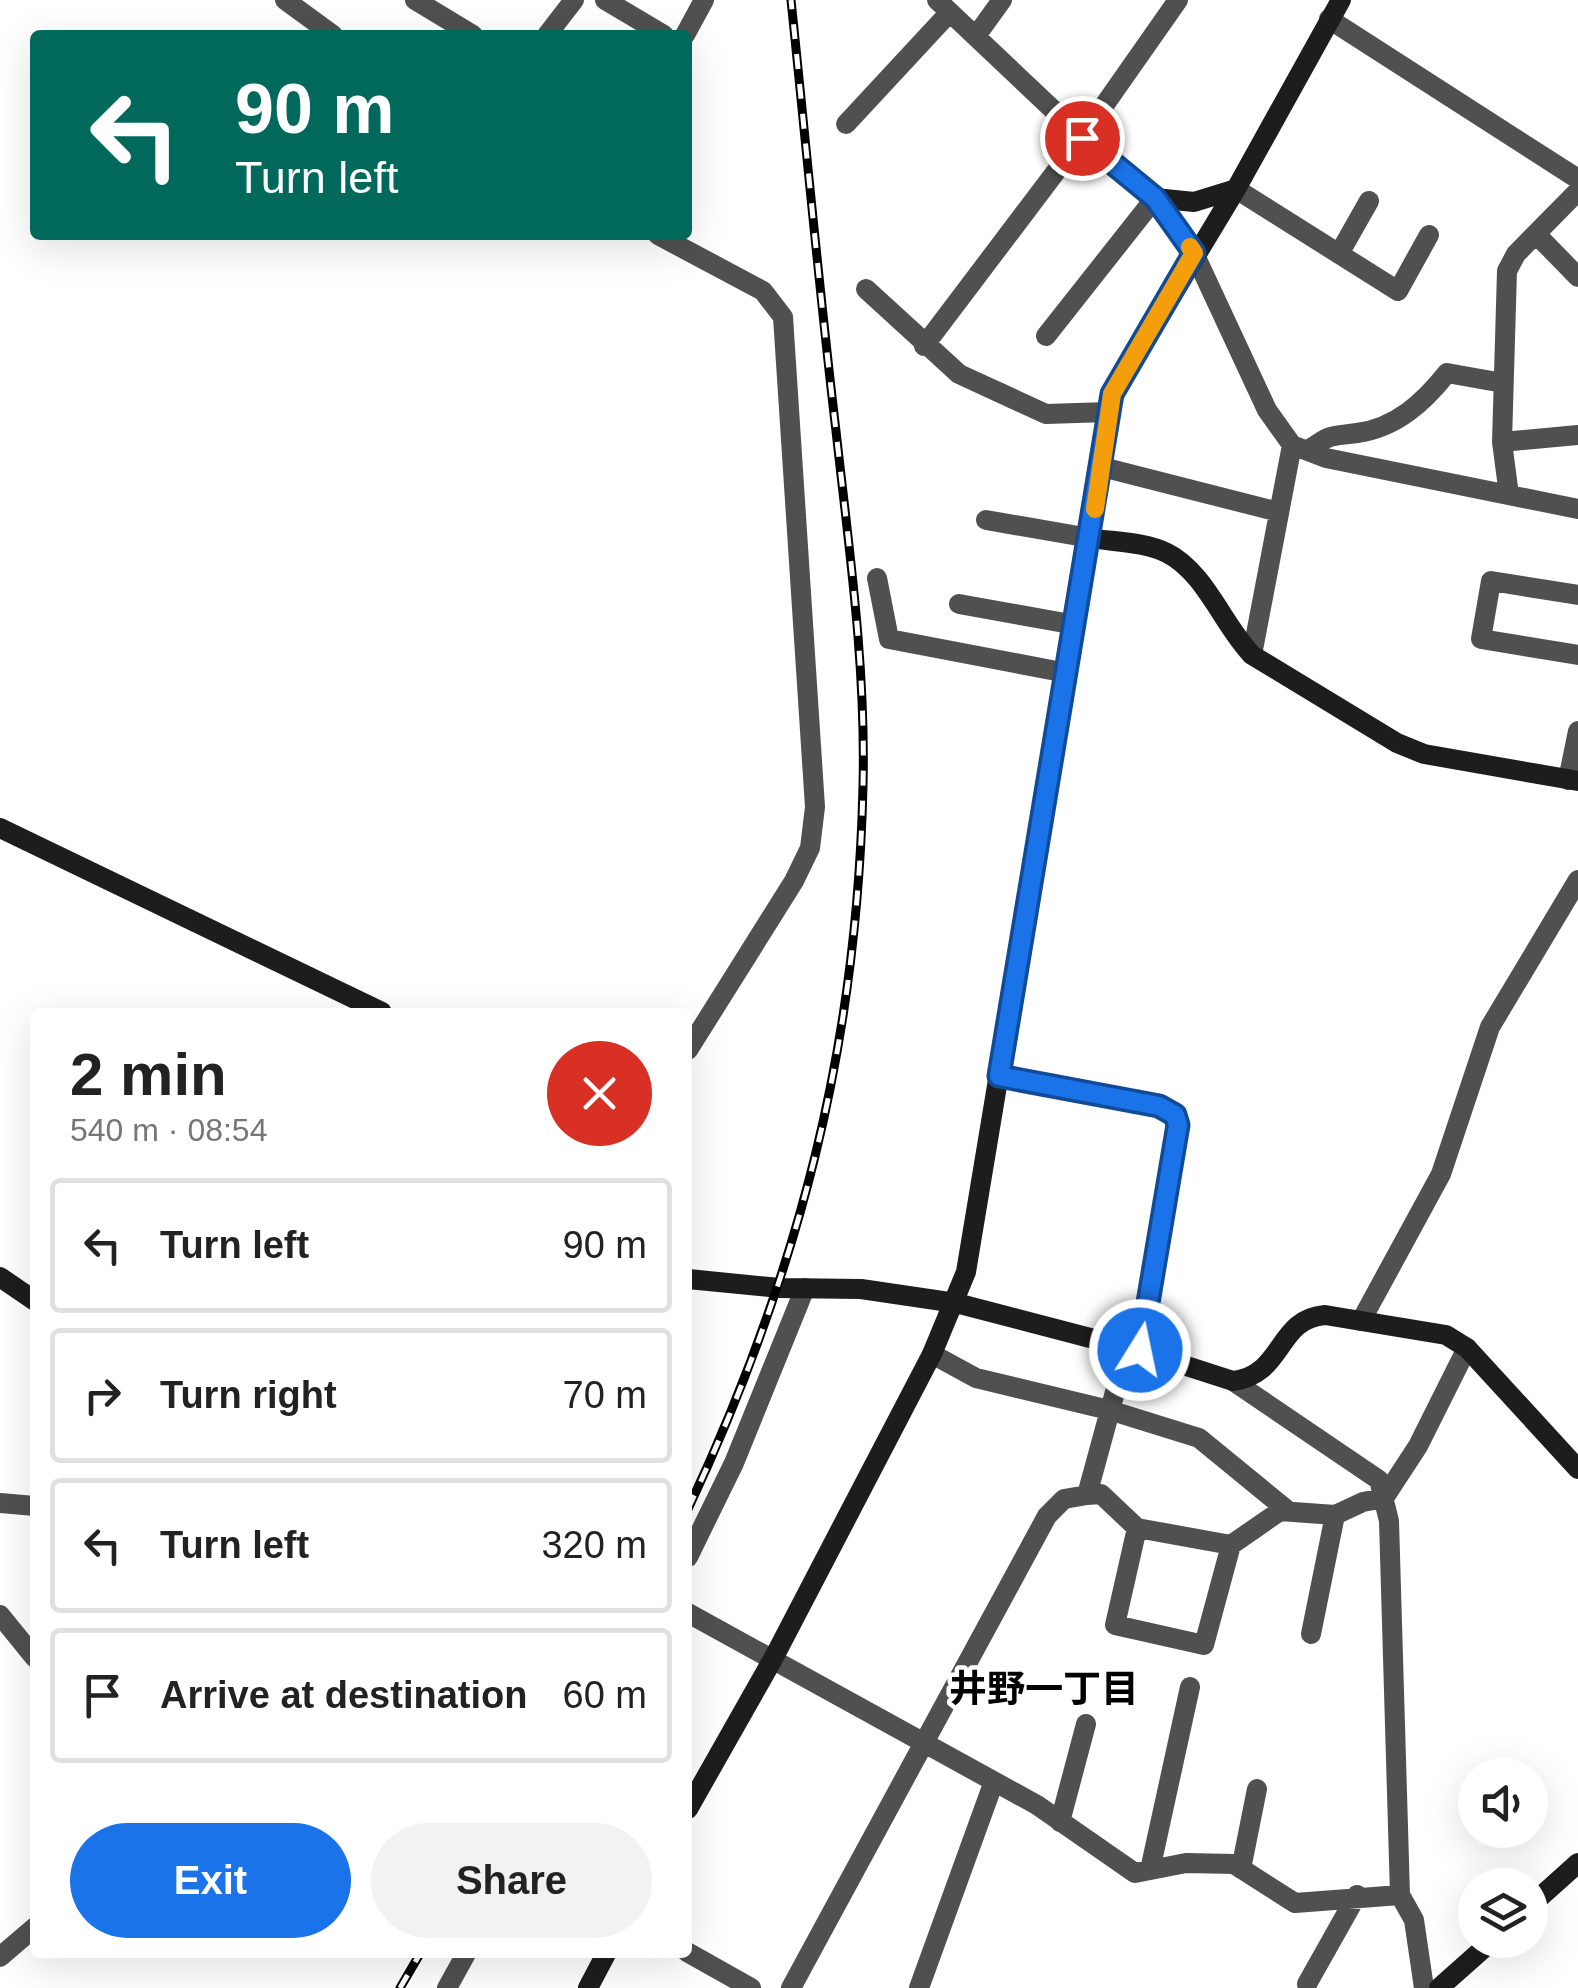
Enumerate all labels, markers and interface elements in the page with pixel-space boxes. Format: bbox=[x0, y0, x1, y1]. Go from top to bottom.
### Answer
icon: left bbox=[70, 70, 200, 200]
text: 90 m bbox=[235, 70, 395, 148]
pin bbox=[1040, 96, 1125, 181]
icon: arrive bbox=[1055, 111, 1110, 166]
text: Turn left bbox=[235, 152, 398, 203]
text: 2 min bbox=[70, 1041, 227, 1108]
button: close bbox=[547, 1041, 652, 1146]
text: 540 m · 08:54 bbox=[70, 1112, 267, 1148]
icon: left bbox=[75, 1218, 130, 1273]
text: Turn left bbox=[160, 1224, 309, 1266]
text: 90 m bbox=[563, 1224, 647, 1266]
position arrow bbox=[1088, 1298, 1192, 1402]
icon: right bbox=[75, 1368, 130, 1423]
text: Turn right bbox=[160, 1374, 337, 1416]
text: 70 m bbox=[563, 1374, 647, 1416]
icon: left bbox=[75, 1518, 130, 1573]
text: Turn left bbox=[160, 1524, 309, 1566]
text: 320 m bbox=[541, 1524, 647, 1566]
icon: arrive bbox=[75, 1668, 130, 1723]
district label: 井野一丁目 bbox=[949, 1668, 1139, 1710]
text: Arrive at destination bbox=[160, 1674, 527, 1716]
text: 60 m bbox=[563, 1674, 647, 1716]
map controls bbox=[1458, 1758, 1548, 1958]
button: sound bbox=[1458, 1758, 1548, 1848]
button: Exit bbox=[70, 1823, 351, 1938]
button: Share bbox=[371, 1823, 652, 1938]
button: layers bbox=[1458, 1868, 1548, 1958]

